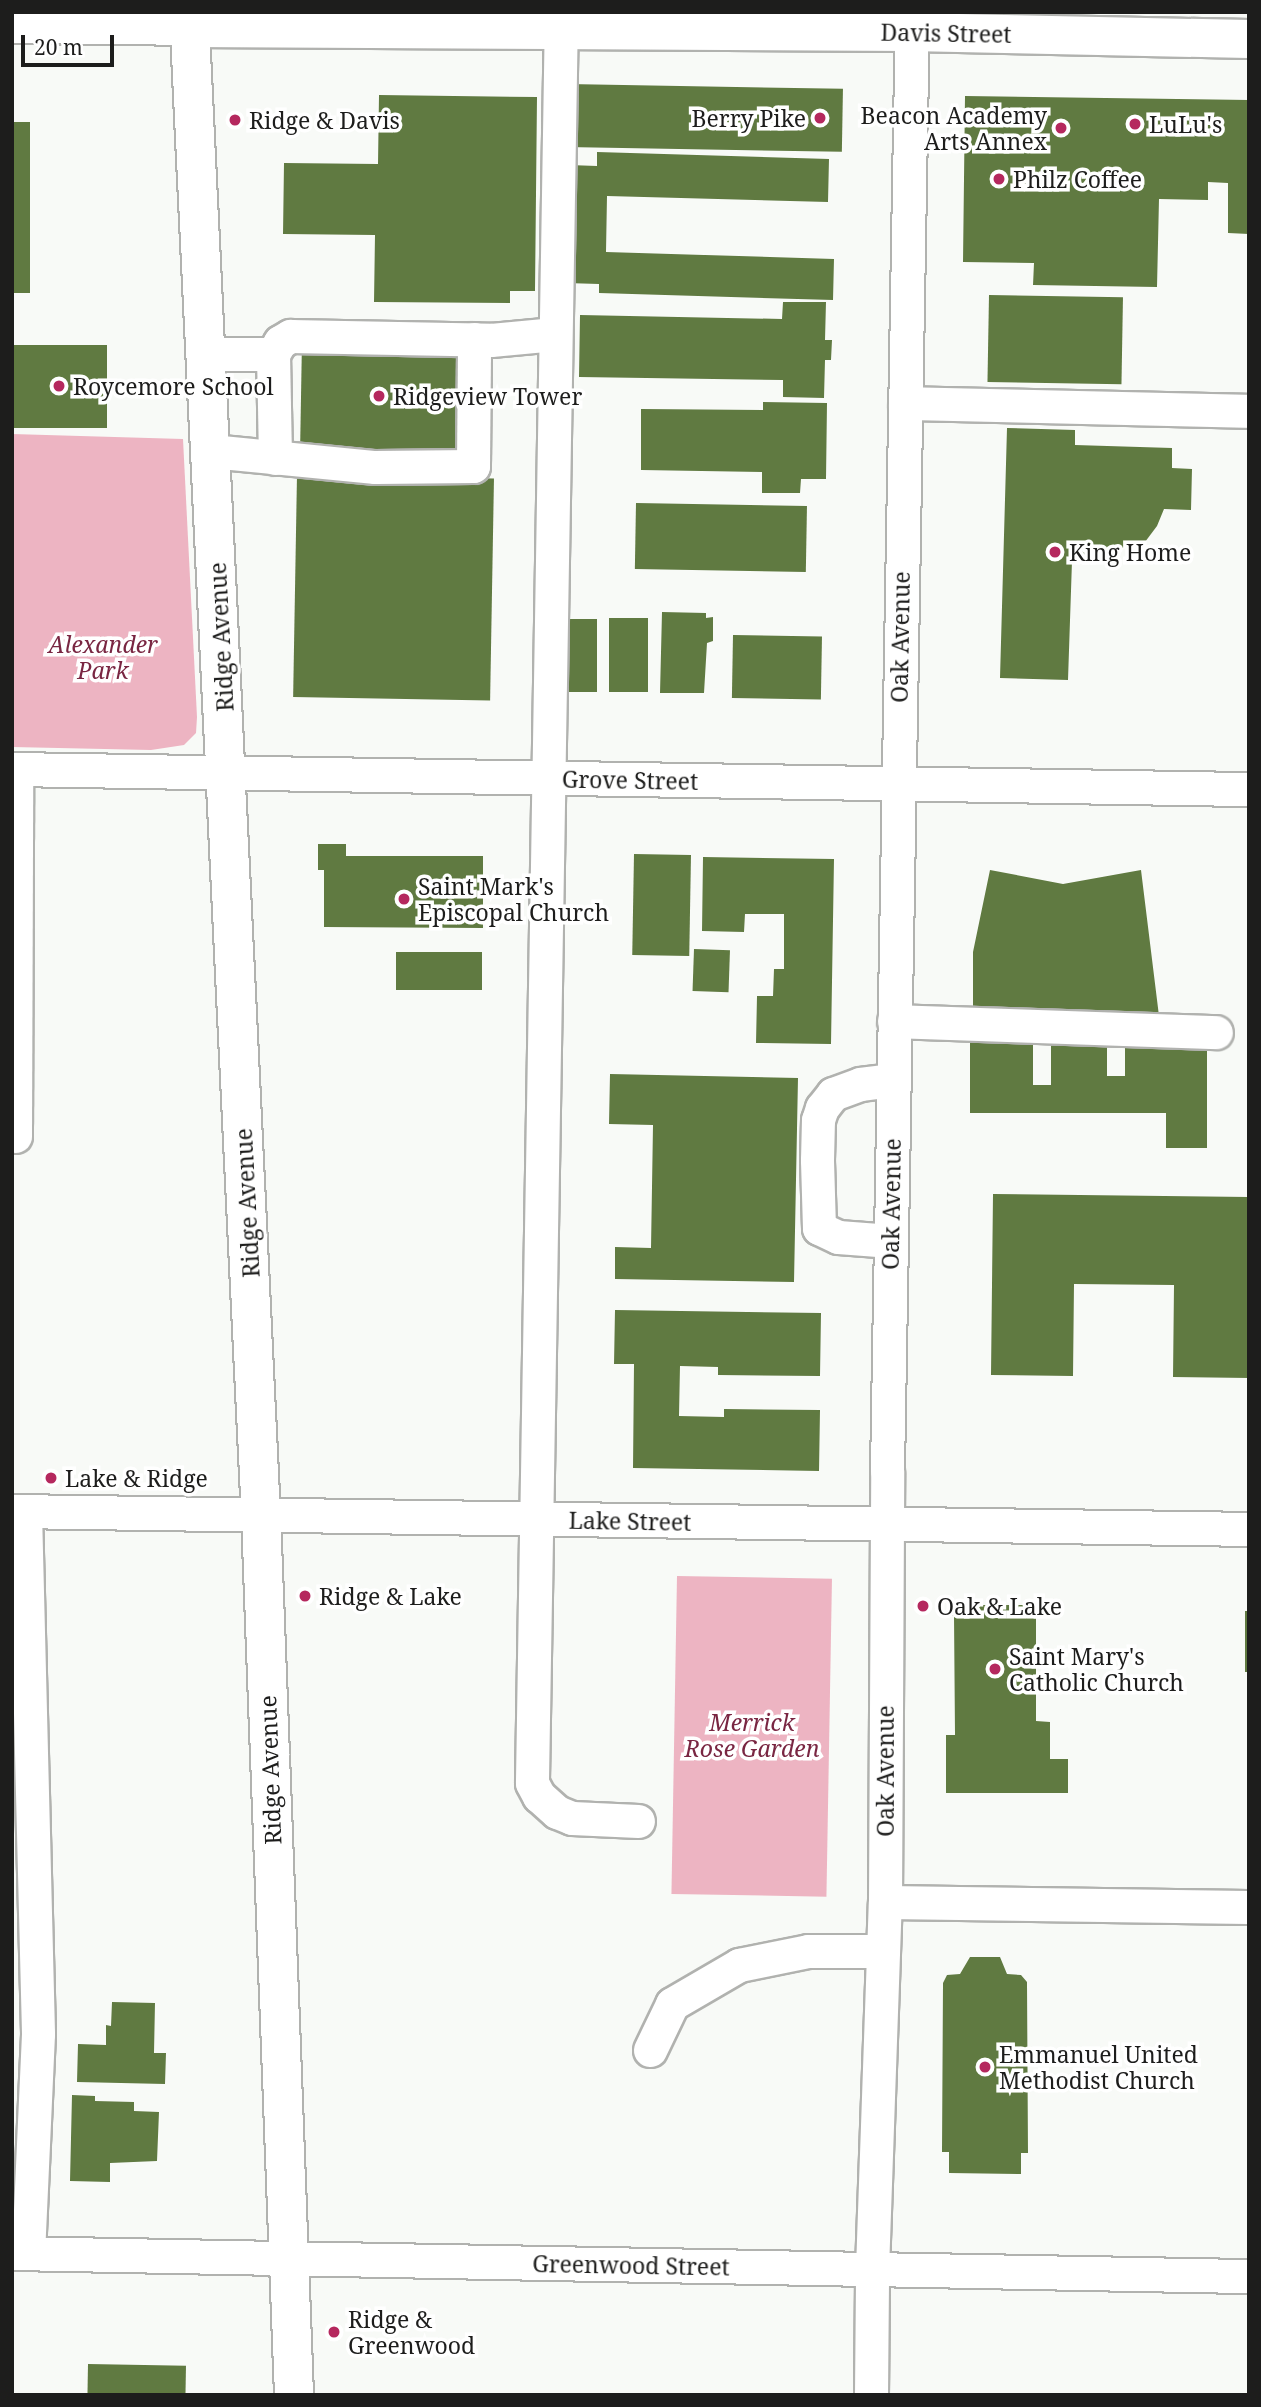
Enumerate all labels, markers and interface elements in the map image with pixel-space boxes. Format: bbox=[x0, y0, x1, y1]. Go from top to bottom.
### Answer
street label: Davis Street bbox=[880, 18, 1012, 48]
scale bar bbox=[24, 21, 117, 65]
text: 20 m bbox=[34, 33, 83, 61]
place label: Beacon Academy Arts Annex bbox=[861, 101, 1047, 155]
place label: Berry Pike bbox=[691, 104, 806, 132]
place label: Ridge & Davis bbox=[249, 106, 400, 134]
marker: Berry Pike bbox=[812, 110, 828, 126]
place label: LuLu's bbox=[1149, 110, 1222, 138]
marker: Ridge & Davis bbox=[227, 112, 243, 128]
marker: LuLu's bbox=[1127, 116, 1143, 132]
marker: Beacon Academy Arts Annex bbox=[1053, 120, 1069, 136]
place label: Philz Coffee bbox=[1013, 165, 1142, 193]
marker: Philz Coffee bbox=[991, 171, 1007, 187]
place label: Roycemore School bbox=[73, 372, 274, 400]
marker: Roycemore School bbox=[51, 378, 67, 394]
place label: Ridgeview Tower bbox=[393, 382, 582, 410]
marker: Ridgeview Tower bbox=[371, 388, 387, 404]
place label: King Home bbox=[1069, 538, 1191, 566]
marker: King Home bbox=[1047, 544, 1063, 560]
street label: Ridge Avenue bbox=[203, 562, 239, 712]
street label: Oak Avenue bbox=[885, 571, 915, 703]
park label: Alexander Park bbox=[48, 630, 158, 684]
street label: Grove Street bbox=[562, 765, 698, 795]
place label: Saint Mark's Episcopal Church bbox=[418, 872, 609, 926]
marker: Saint Mark's Episcopal Church bbox=[396, 891, 412, 907]
street label: Ridge Avenue bbox=[229, 1128, 265, 1278]
street label: Oak Avenue bbox=[876, 1138, 906, 1270]
place label: Lake & Ridge bbox=[65, 1464, 208, 1492]
marker: Lake & Ridge bbox=[43, 1470, 59, 1486]
street label: Lake Street bbox=[568, 1506, 692, 1536]
place label: Ridge & Lake bbox=[319, 1582, 462, 1610]
marker: Ridge & Lake bbox=[297, 1588, 313, 1604]
place label: Oak & Lake bbox=[937, 1592, 1062, 1620]
marker: Oak & Lake bbox=[915, 1598, 931, 1614]
place label: Saint Mary's Catholic Church bbox=[1009, 1642, 1184, 1696]
marker: Saint Mary's Catholic Church bbox=[987, 1661, 1003, 1677]
street label: Ridge Avenue bbox=[254, 1695, 286, 1845]
street label: Oak Avenue bbox=[871, 1705, 899, 1837]
park label: Merrick Rose Garden bbox=[685, 1708, 819, 1762]
place label: Emmanuel United Methodist Church bbox=[999, 2040, 1198, 2094]
marker: Emmanuel United Methodist Church bbox=[977, 2059, 993, 2075]
street label: Greenwood Street bbox=[532, 2249, 730, 2281]
place label: Ridge & Greenwood bbox=[348, 2305, 475, 2359]
marker: Ridge & Greenwood bbox=[326, 2324, 342, 2340]

